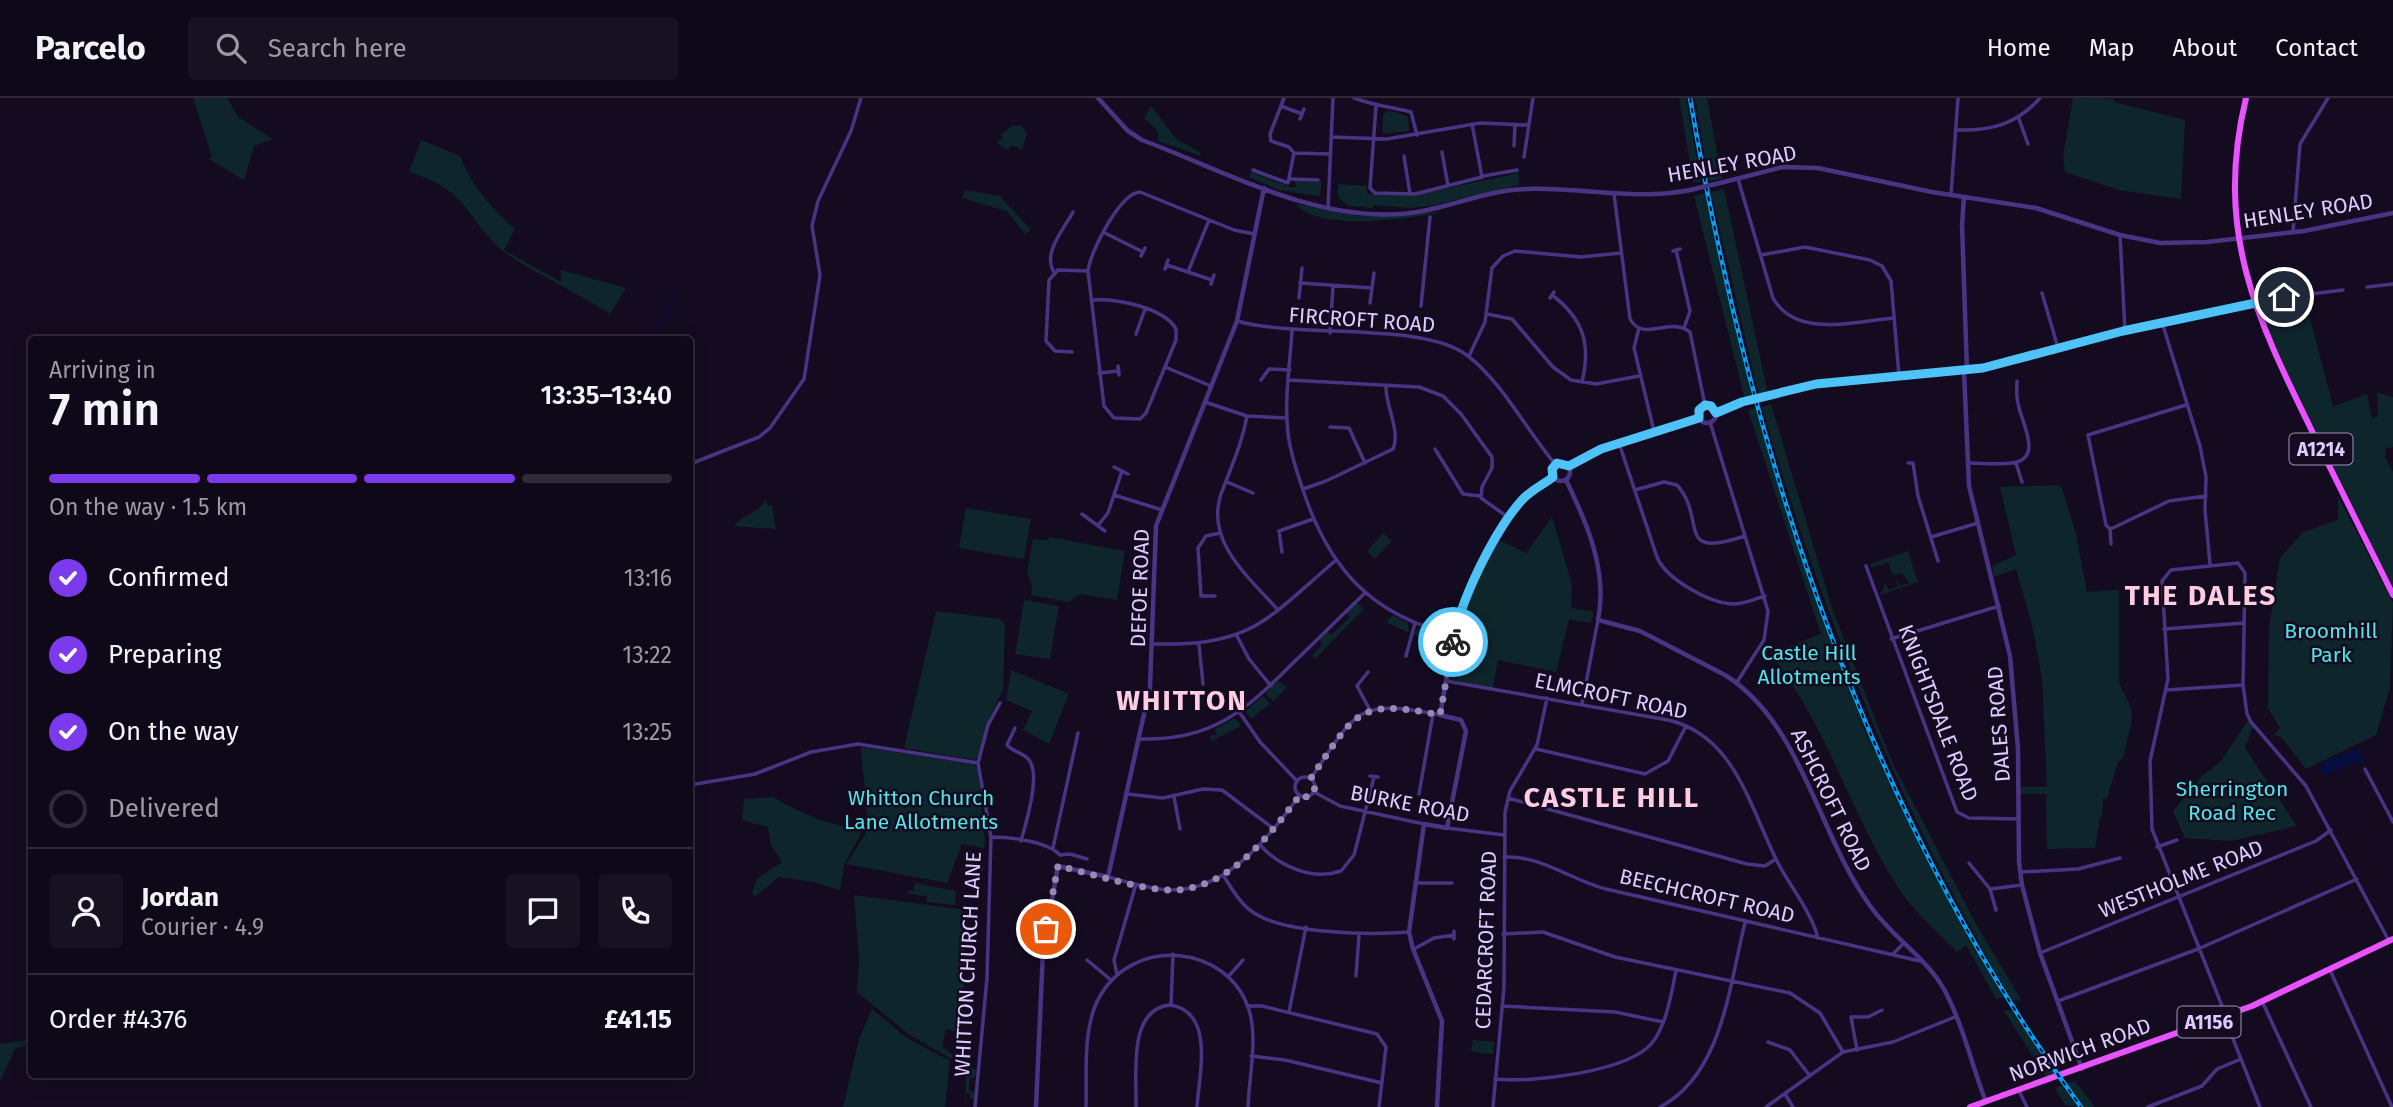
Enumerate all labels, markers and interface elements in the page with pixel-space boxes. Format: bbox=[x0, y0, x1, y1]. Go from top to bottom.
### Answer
search box bbox=[188, 17, 678, 80]
text: Parcelo bbox=[35, 28, 146, 68]
icon: search bbox=[212, 29, 250, 67]
text: Search here bbox=[268, 33, 407, 64]
text: Home bbox=[1987, 34, 2051, 62]
text: Map bbox=[2089, 34, 2135, 62]
text: About bbox=[2173, 34, 2237, 62]
text: Contact bbox=[2275, 34, 2358, 62]
street label: HENLEY ROAD bbox=[1665, 140, 1799, 188]
street label: HENLEY ROAD bbox=[2241, 188, 2375, 234]
pin bbox=[2254, 267, 2314, 327]
icon: home bbox=[2265, 278, 2303, 316]
street label: FIRCROFT ROAD bbox=[1288, 302, 1436, 338]
text: Arriving in bbox=[49, 356, 156, 384]
text: 13:35–13:40 bbox=[540, 380, 672, 411]
text: 7 min bbox=[49, 382, 160, 437]
road number: A1214 bbox=[2290, 434, 2352, 464]
text: On the way · 1.5 km bbox=[49, 493, 247, 521]
street label: DEFOE ROAD bbox=[1125, 528, 1155, 648]
icon: check bbox=[49, 559, 87, 597]
text: Confirmed bbox=[108, 562, 229, 593]
text: 13:16 bbox=[624, 564, 672, 592]
district label: THE DALES bbox=[2125, 579, 2277, 612]
courier bbox=[1418, 607, 1488, 677]
park label: Broomhill Park bbox=[2284, 618, 2378, 668]
street label: KNIGHTSDALE ROAD bbox=[1892, 621, 1984, 805]
icon: bike bbox=[1434, 623, 1472, 661]
icon: check bbox=[49, 636, 87, 674]
text: Preparing bbox=[108, 639, 221, 670]
park label: Castle Hill Allotments bbox=[1757, 640, 1861, 690]
text: 13:22 bbox=[622, 641, 672, 669]
street label: DALES ROAD bbox=[1982, 665, 2016, 783]
street label: ELMCROFT ROAD bbox=[1532, 667, 1690, 725]
district label: WHITTON bbox=[1116, 684, 1248, 717]
icon: check bbox=[49, 713, 87, 751]
text: On the way bbox=[108, 716, 239, 747]
text: 13:25 bbox=[622, 718, 672, 746]
street label: ASHCROFT ROAD bbox=[1785, 724, 1877, 876]
park label: Sherrington Road Rec bbox=[2176, 776, 2288, 826]
street label: BURKE ROAD bbox=[1348, 780, 1472, 828]
district label: CASTLE HILL bbox=[1524, 781, 1700, 814]
park label: Whitton Church Lane Allotments bbox=[844, 785, 998, 835]
text: Delivered bbox=[108, 793, 220, 824]
street label: WESTHOLME ROAD bbox=[2095, 834, 2267, 924]
street label: CEDARCROFT ROAD bbox=[1470, 850, 1502, 1030]
street label: WHITTON CHURCH LANE bbox=[949, 851, 987, 1077]
street label: BEECHCROFT ROAD bbox=[1617, 863, 1797, 929]
button: person bbox=[49, 874, 123, 948]
button: chat bbox=[506, 874, 580, 948]
button: phone bbox=[598, 874, 672, 948]
text: Jordan bbox=[141, 882, 219, 913]
pin bbox=[1016, 899, 1076, 959]
icon: bag bbox=[1027, 910, 1065, 948]
text: Courier · 4.9 bbox=[141, 913, 264, 941]
text: Order #4376 bbox=[49, 1004, 187, 1035]
text: £41.15 bbox=[604, 1004, 672, 1035]
road number: A1156 bbox=[2178, 1006, 2240, 1038]
street label: NORWICH ROAD bbox=[2005, 1012, 2155, 1088]

